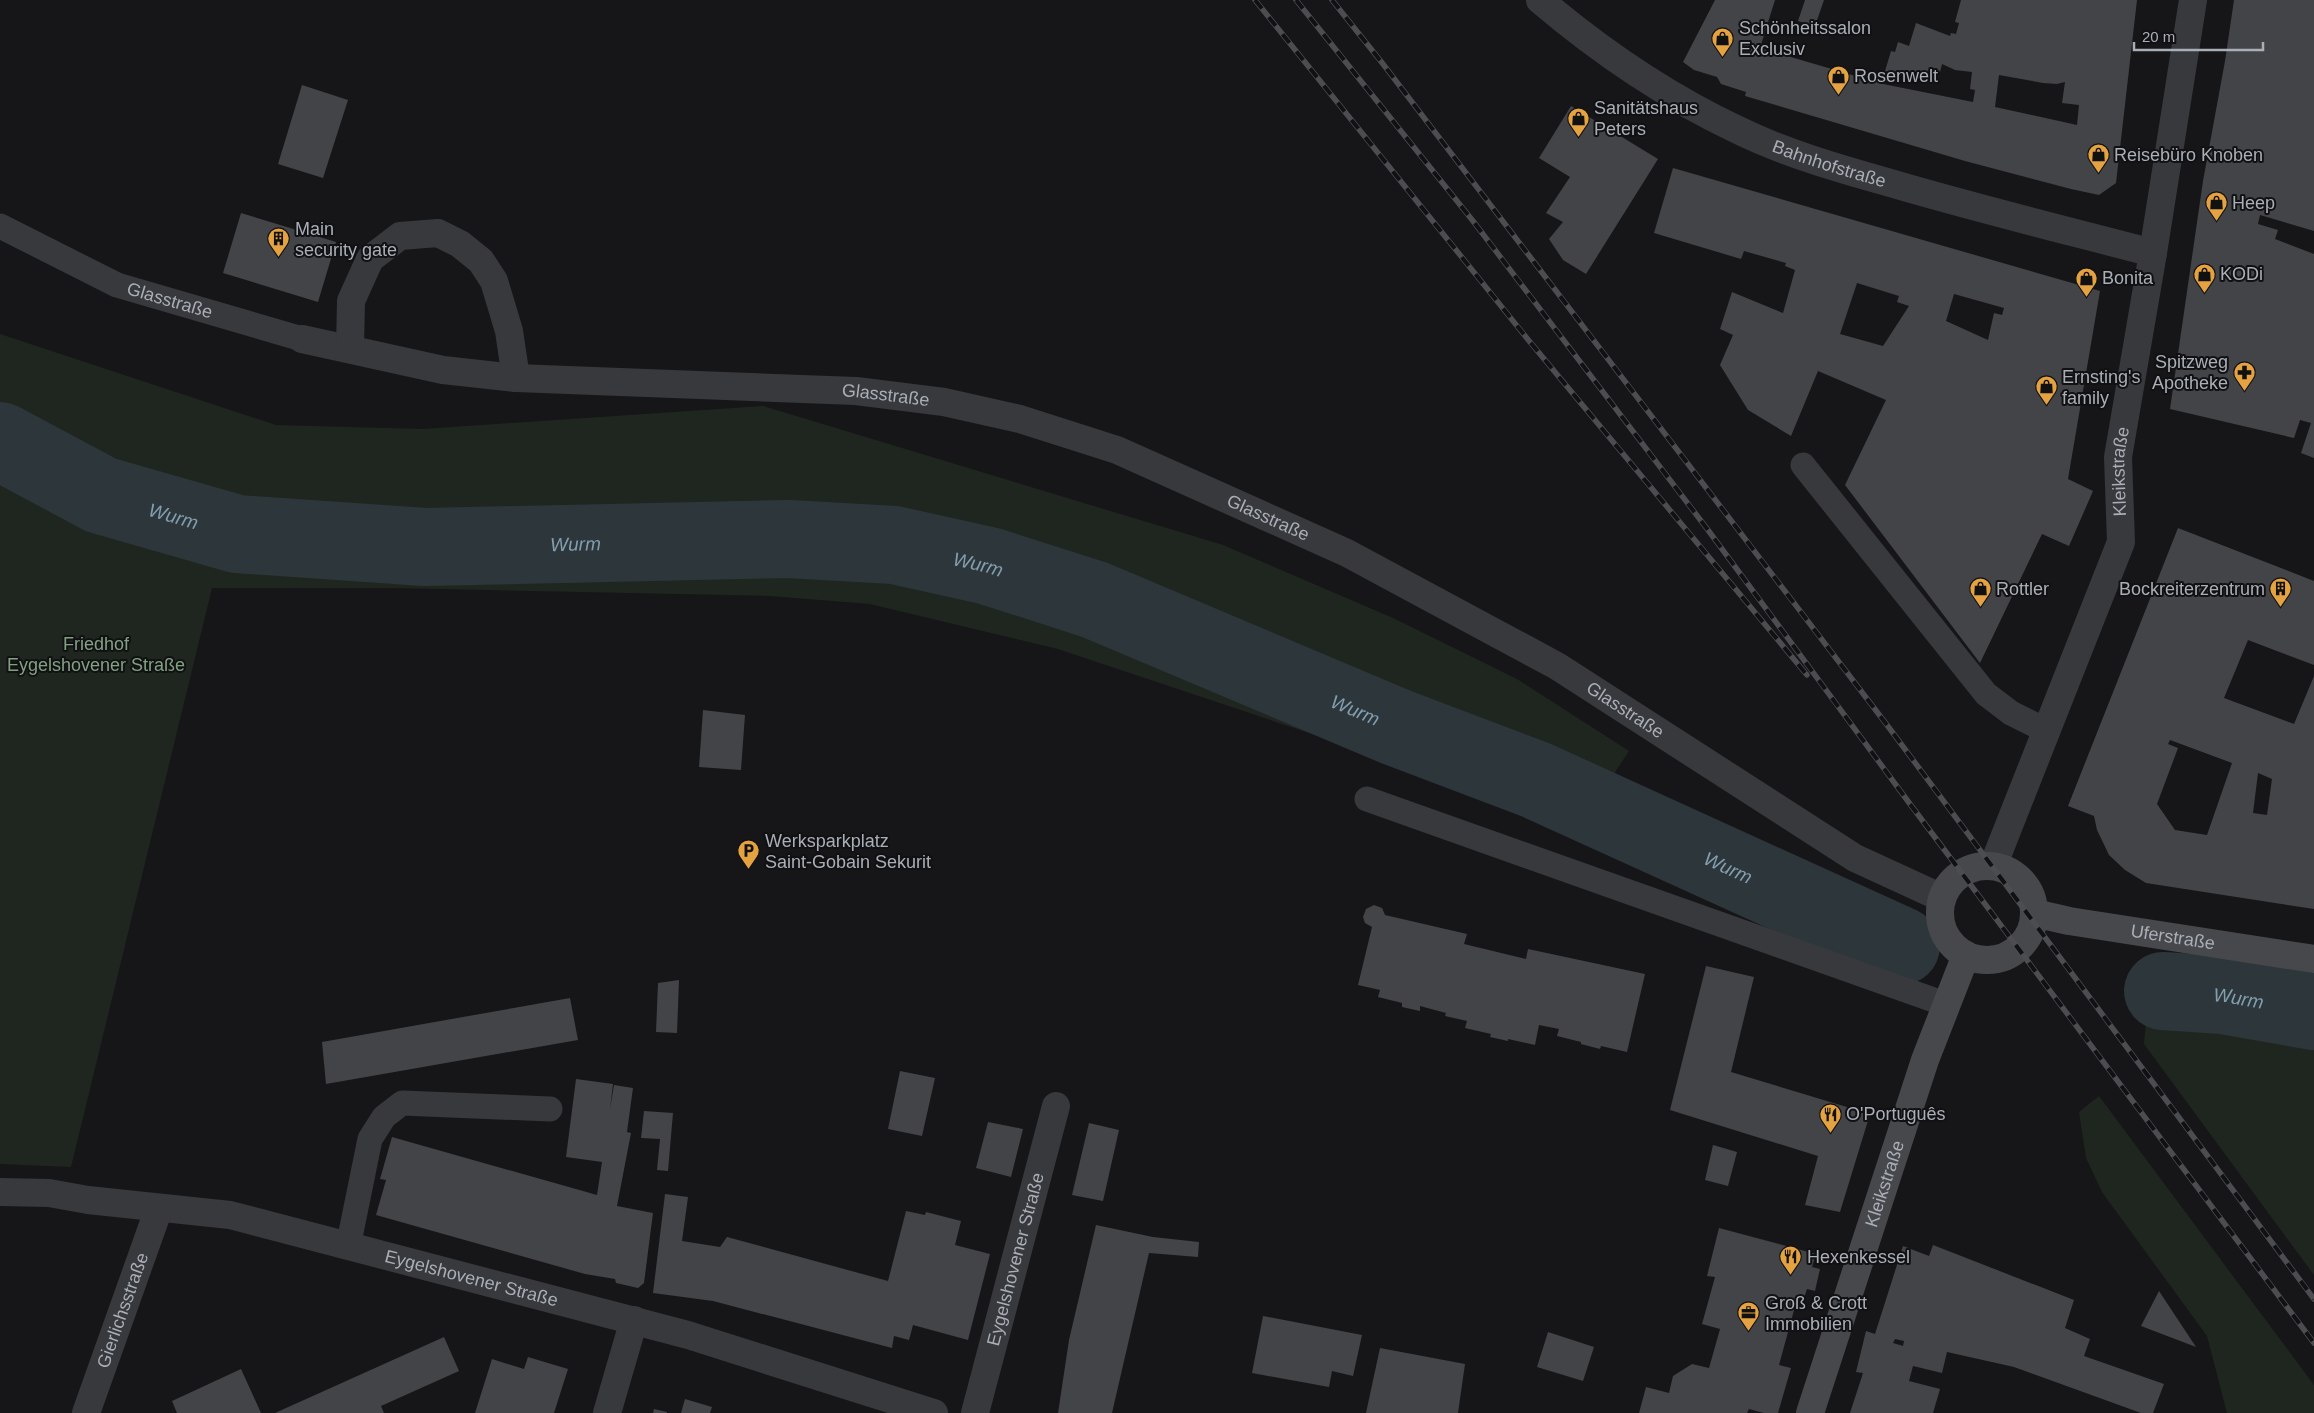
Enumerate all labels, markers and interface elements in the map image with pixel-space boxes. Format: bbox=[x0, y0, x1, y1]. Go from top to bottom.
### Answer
place label: Schönheitssalon Exclusiv bbox=[1739, 18, 1871, 59]
scale bar bbox=[2134, 20, 2263, 52]
shop icon: Schönheitssalon Exclusiv bbox=[1711, 26, 1735, 57]
text: 20 m bbox=[2142, 28, 2175, 45]
shop icon: Rosenwelt bbox=[1826, 64, 1850, 95]
place label: Rosenwelt bbox=[1854, 66, 1938, 86]
place label: Sanitätshaus Peters bbox=[1594, 98, 1698, 139]
shop icon: Sanitätshaus Peters bbox=[1566, 106, 1590, 137]
street label: Bahnhofstraße bbox=[1770, 136, 1888, 191]
shop icon: Reisebüro Knoben bbox=[2086, 143, 2110, 174]
place label: Reisebüro Knoben bbox=[2114, 145, 2263, 165]
shop icon: Heep bbox=[2204, 191, 2228, 222]
place label: Heep bbox=[2232, 193, 2275, 213]
place label: Main security gate bbox=[295, 219, 397, 260]
building icon: Main security gate bbox=[267, 227, 291, 258]
shop icon: KODi bbox=[2192, 262, 2216, 293]
place label: KODi bbox=[2220, 264, 2263, 284]
shop icon: Bonita bbox=[2074, 266, 2098, 297]
place label: Bonita bbox=[2102, 268, 2154, 288]
street label: Glasstraße bbox=[125, 278, 215, 322]
place label: Spitzweg Apotheke bbox=[2152, 352, 2228, 393]
pharmacy icon: Spitzweg Apotheke bbox=[2232, 360, 2256, 391]
place label: Ernsting's family bbox=[2062, 367, 2140, 408]
shop icon: Ernsting's family bbox=[2034, 375, 2058, 406]
street label: Glasstraße bbox=[842, 380, 931, 410]
street label: Kleikstraße bbox=[2108, 425, 2133, 517]
street label: Glasstraße bbox=[1224, 491, 1312, 545]
water label: Wurm bbox=[146, 499, 201, 533]
water label: Wurm bbox=[550, 533, 601, 555]
water label: Wurm bbox=[951, 548, 1006, 581]
shop icon: Rottler bbox=[1968, 577, 1992, 608]
building icon: Bockreiterzentrum bbox=[2269, 577, 2293, 608]
place label: Rottler bbox=[1996, 579, 2049, 599]
place label: Bockreiterzentrum bbox=[2119, 579, 2265, 599]
park label: Friedhof Eygelshovener Straße bbox=[7, 634, 185, 675]
street label: Glasstraße bbox=[1583, 678, 1668, 742]
water label: Wurm bbox=[1328, 691, 1383, 730]
place label: Werksparkplatz Saint-Gobain Sekurit bbox=[765, 831, 931, 872]
parking icon: Werksparkplatz Saint-Gobain Sekurit bbox=[737, 839, 761, 870]
water label: Wurm bbox=[1701, 848, 1756, 888]
street label: Uferstraße bbox=[2129, 921, 2216, 954]
water label: Wurm bbox=[2213, 984, 2265, 1013]
restaurant icon: O'Português bbox=[1818, 1102, 1842, 1133]
place label: O'Português bbox=[1846, 1104, 1946, 1124]
street label: Kleikstraße bbox=[1861, 1138, 1908, 1230]
street label: Eygelshovener Straße bbox=[983, 1171, 1048, 1348]
restaurant icon: Hexenkessel bbox=[1779, 1245, 1803, 1276]
street label: Eygelshovener Straße bbox=[383, 1246, 560, 1311]
place label: Hexenkessel bbox=[1807, 1247, 1910, 1267]
street label: Gierlichsstraße bbox=[93, 1250, 152, 1371]
place label: Groß & Crott Immobilien bbox=[1765, 1293, 1867, 1334]
office icon: Groß & Crott Immobilien bbox=[1737, 1301, 1761, 1332]

